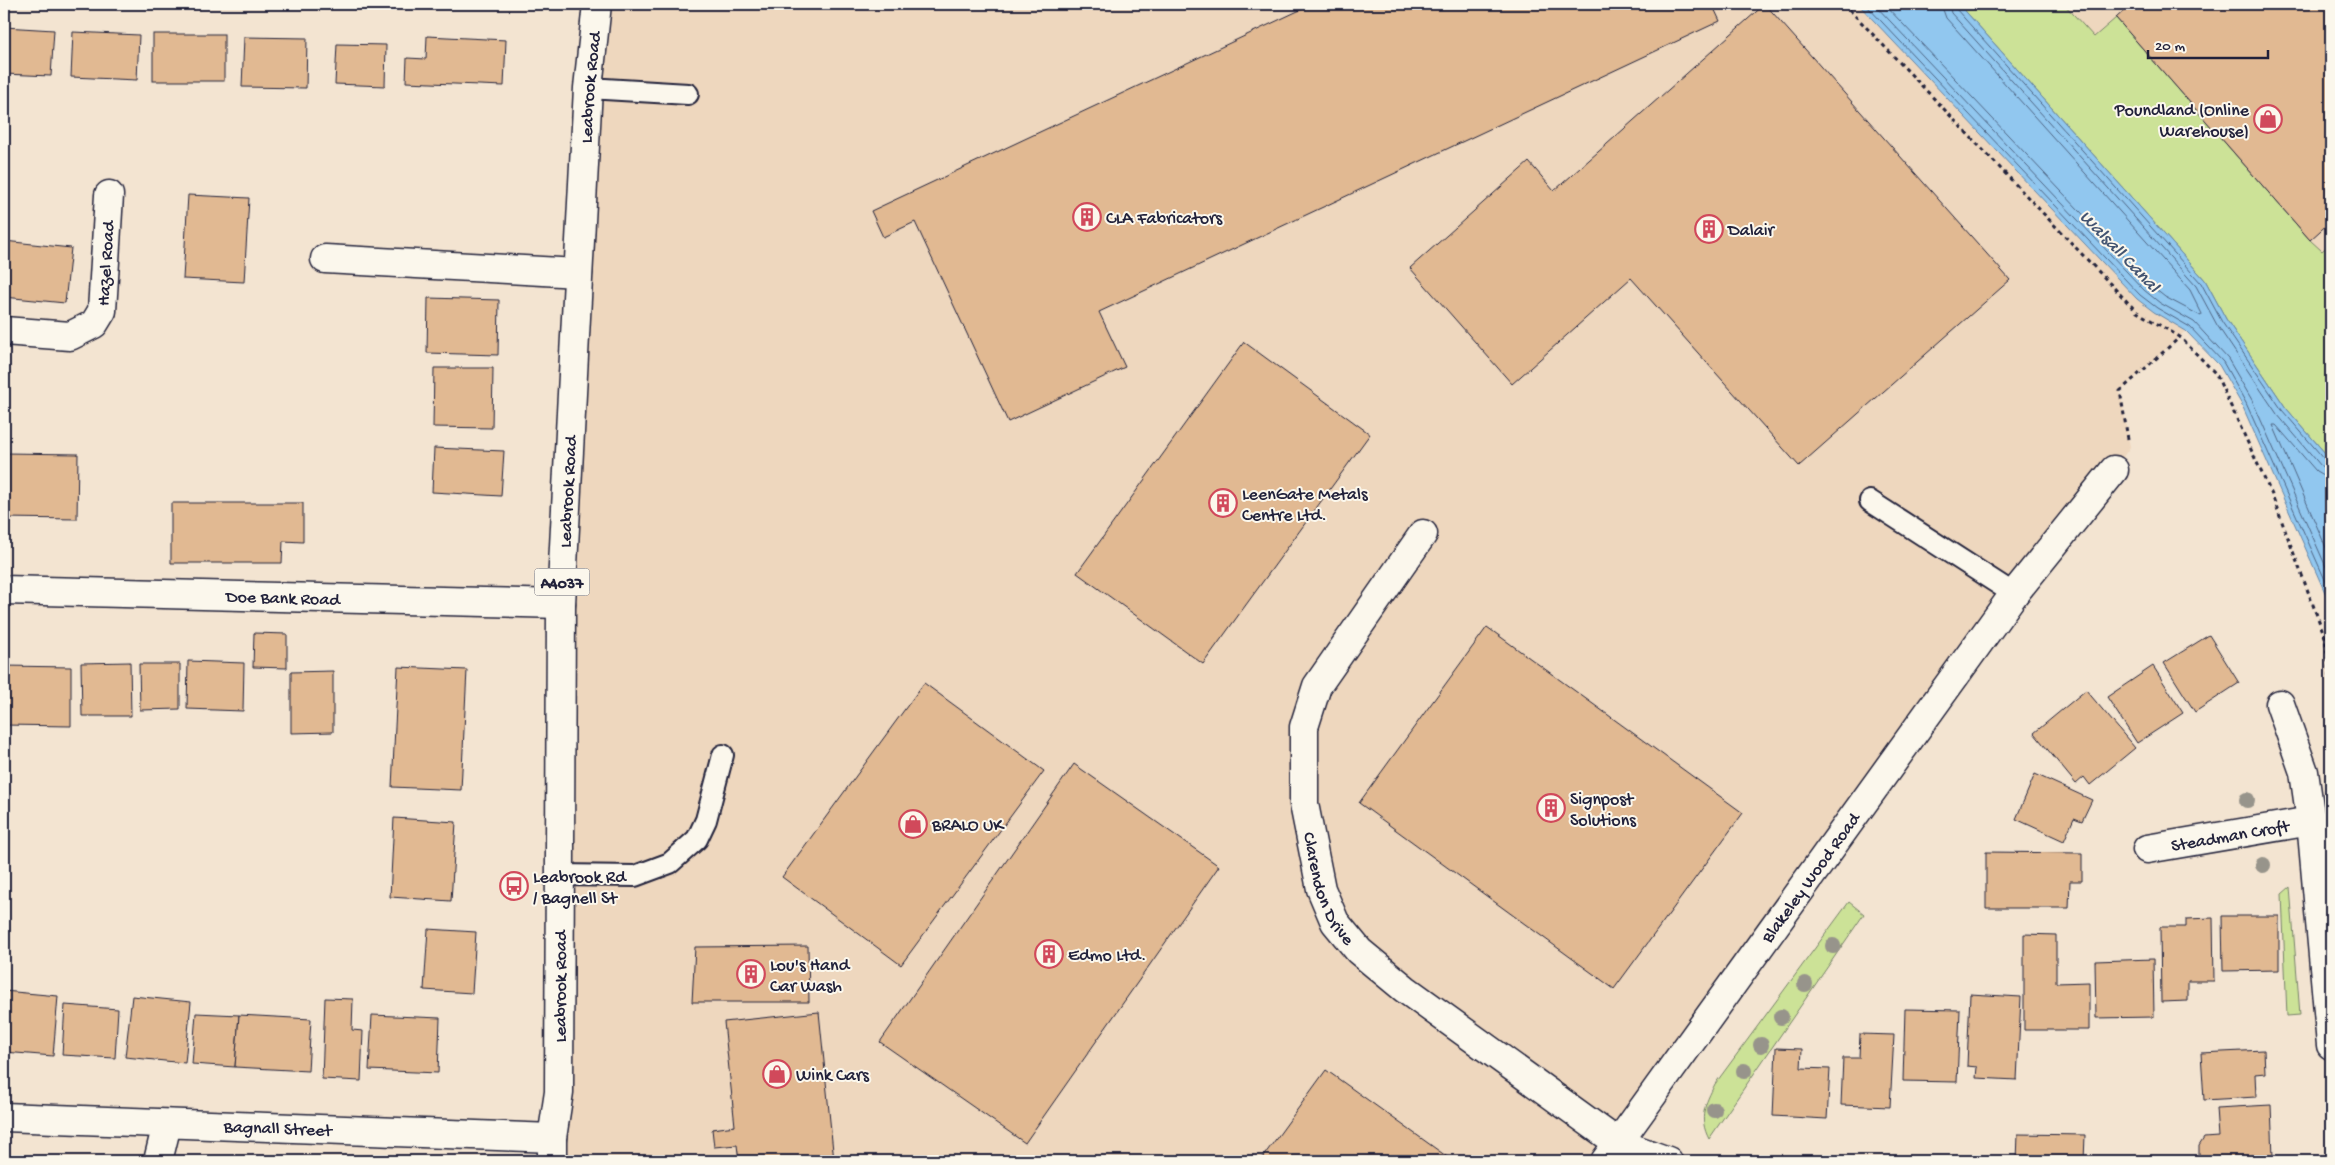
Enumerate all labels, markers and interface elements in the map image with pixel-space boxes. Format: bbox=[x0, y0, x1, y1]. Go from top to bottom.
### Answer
scale bar bbox=[2148, 28, 2268, 60]
street label: Leabrook Road bbox=[577, 29, 607, 144]
text: 20 m bbox=[2155, 38, 2185, 56]
place label: Poundland (Online Warehouse) bbox=[2114, 101, 2250, 143]
shop icon: Poundland (Online Warehouse) bbox=[2253, 104, 2283, 134]
building icon: CLA Fabricators bbox=[1072, 202, 1102, 232]
water label: Walsall Canal bbox=[2073, 206, 2165, 300]
place label: CLA Fabricators bbox=[1106, 209, 1223, 230]
building icon: Dalair bbox=[1694, 214, 1724, 244]
street label: Hazel Road bbox=[94, 219, 121, 307]
place label: Dalair bbox=[1727, 221, 1776, 242]
street label: Leabrook Road bbox=[556, 434, 583, 548]
place label: LeenGate Metals Centre Ltd. bbox=[1242, 485, 1369, 527]
building icon: LeenGate Metals Centre Ltd. bbox=[1208, 488, 1238, 518]
road number: A4037 bbox=[534, 568, 590, 596]
street label: Doe Bank Road bbox=[225, 588, 342, 611]
place label: Signpost Solutions bbox=[1570, 790, 1637, 832]
building icon: Signpost Solutions bbox=[1536, 793, 1566, 823]
street label: Blakeley Wood Road bbox=[1757, 808, 1866, 948]
shop icon: BRALO UK bbox=[898, 809, 928, 839]
place label: BRALO UK bbox=[931, 816, 1005, 837]
street label: Steadman Croft bbox=[2170, 817, 2293, 858]
street label: Clarendon Drive bbox=[1297, 831, 1358, 951]
place label: Leabrook Rd / Bagnell St bbox=[533, 868, 627, 910]
bus stop icon: Leabrook Rd / Bagnell St bbox=[499, 871, 529, 901]
street label: Leabrook Road bbox=[551, 929, 573, 1043]
building icon: Edmo Ltd. bbox=[1034, 939, 1064, 969]
place label: Edmo Ltd. bbox=[1068, 946, 1146, 967]
place label: Lou's Hand Car Wash bbox=[770, 956, 851, 998]
building icon: Lou's Hand Car Wash bbox=[736, 959, 766, 989]
shop icon: Wink Cars bbox=[762, 1059, 792, 1089]
place label: Wink Cars bbox=[796, 1066, 870, 1087]
street label: Bagnall Street bbox=[222, 1117, 334, 1143]

